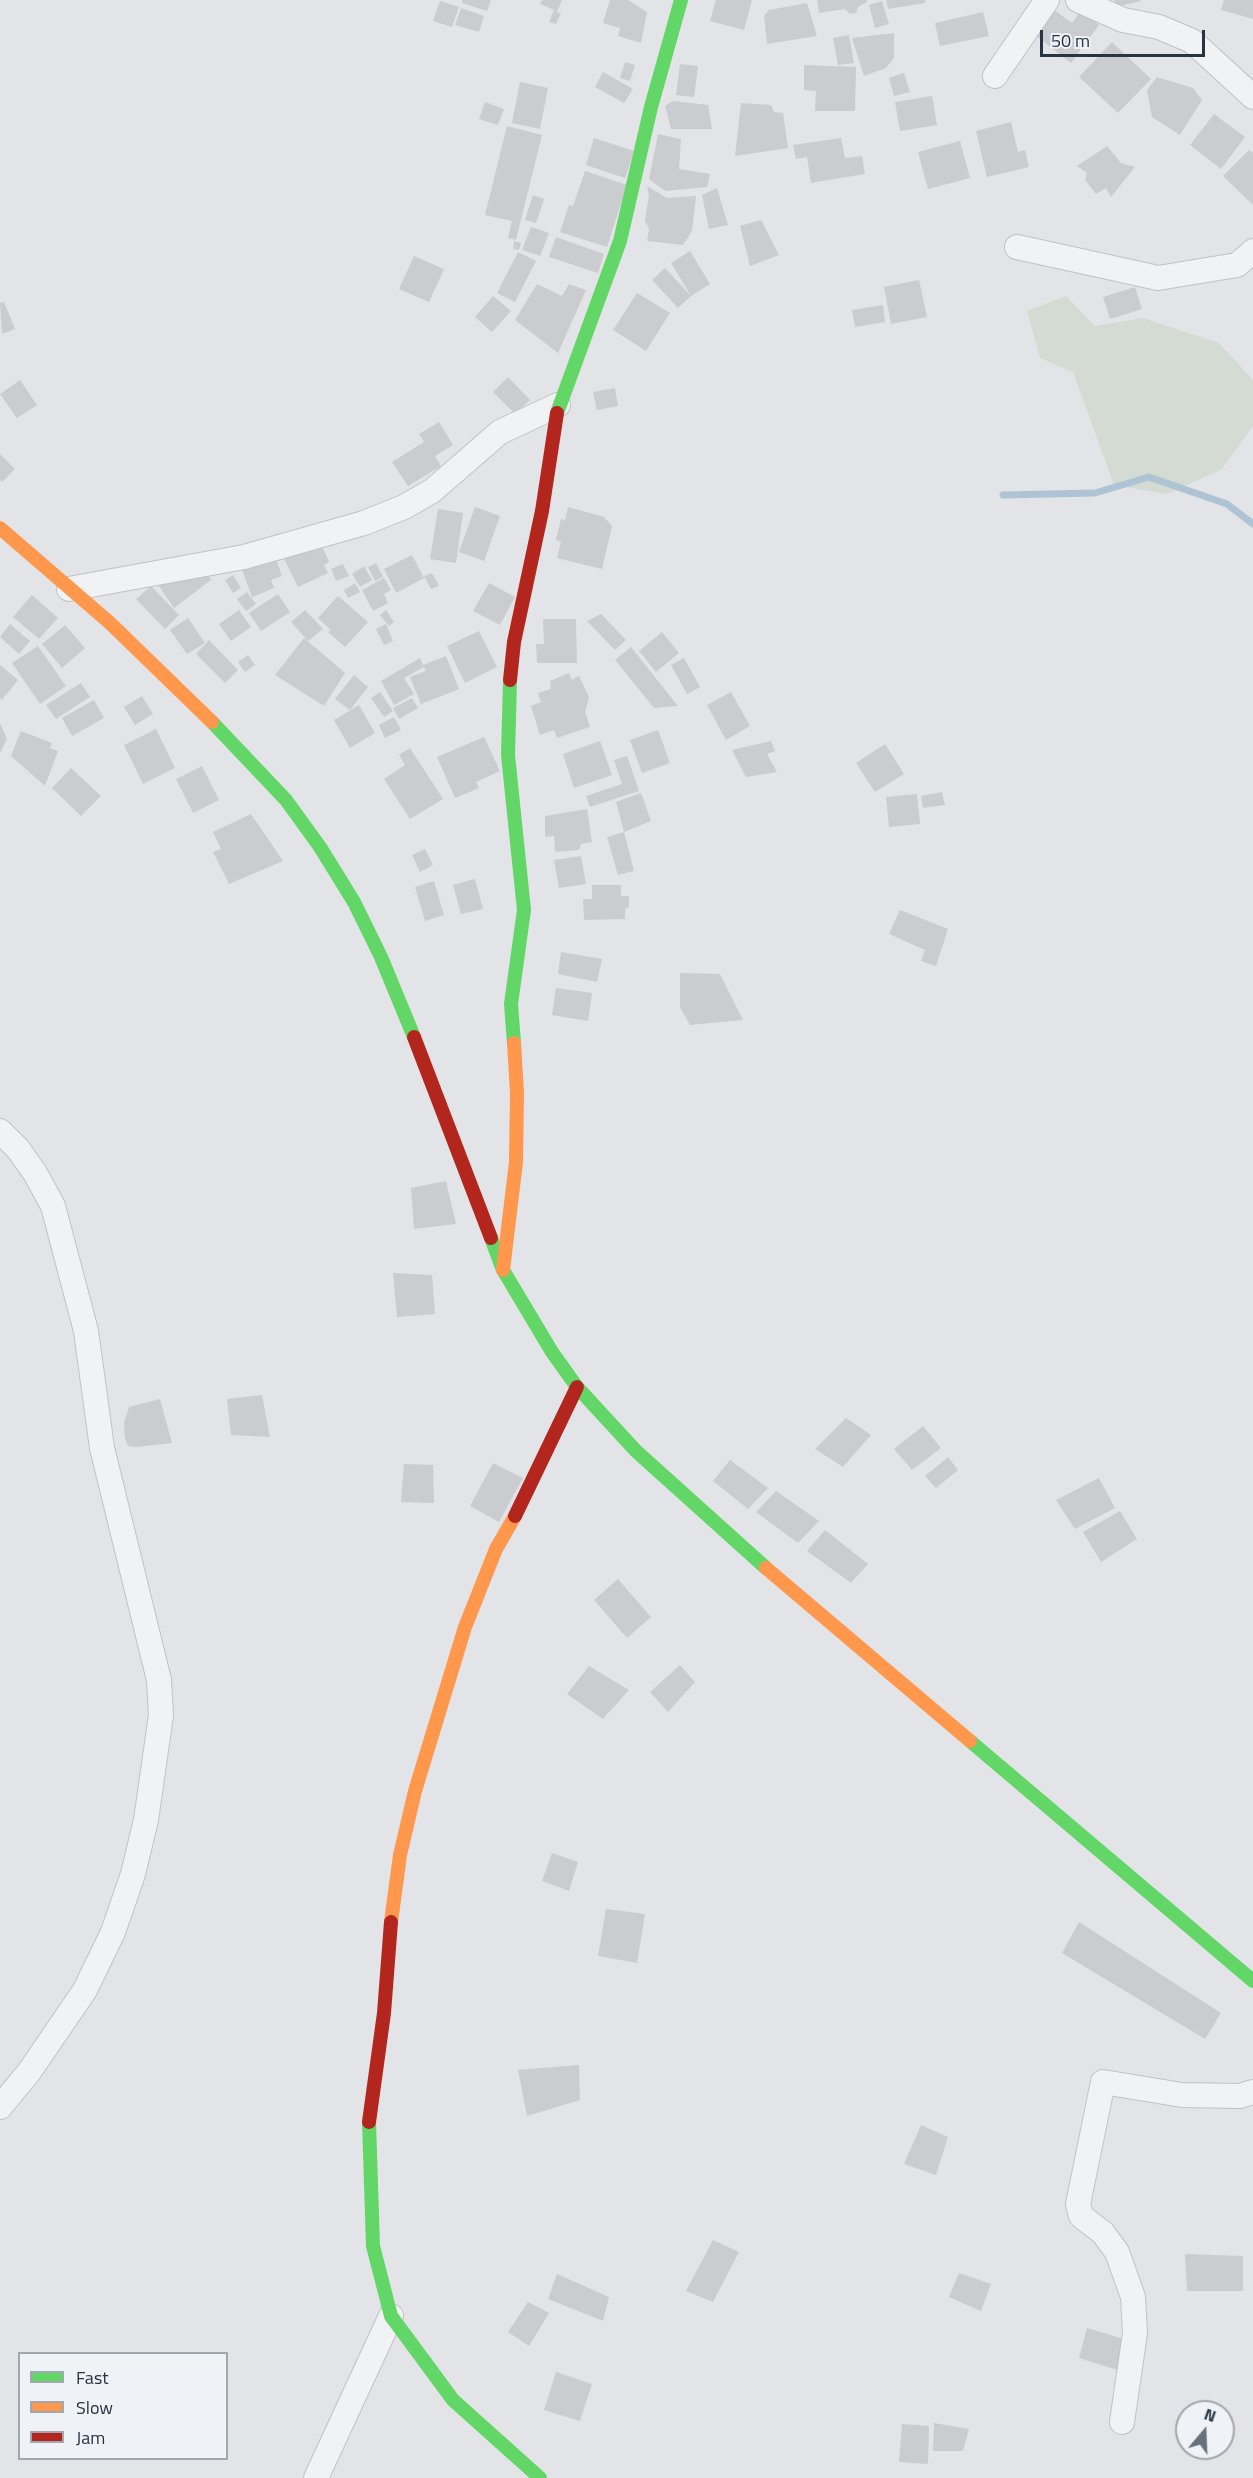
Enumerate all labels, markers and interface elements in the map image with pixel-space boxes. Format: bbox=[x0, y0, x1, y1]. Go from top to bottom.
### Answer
scale bar bbox=[1043, 18, 1208, 56]
text: 50 m bbox=[1051, 27, 1090, 54]
legend bbox=[18, 2352, 228, 2460]
text: Fast bbox=[76, 2364, 109, 2391]
text: Slow bbox=[76, 2394, 113, 2421]
north arrow bbox=[1175, 2400, 1235, 2460]
text: N bbox=[1201, 2402, 1219, 2428]
text: Jam bbox=[76, 2424, 105, 2451]

